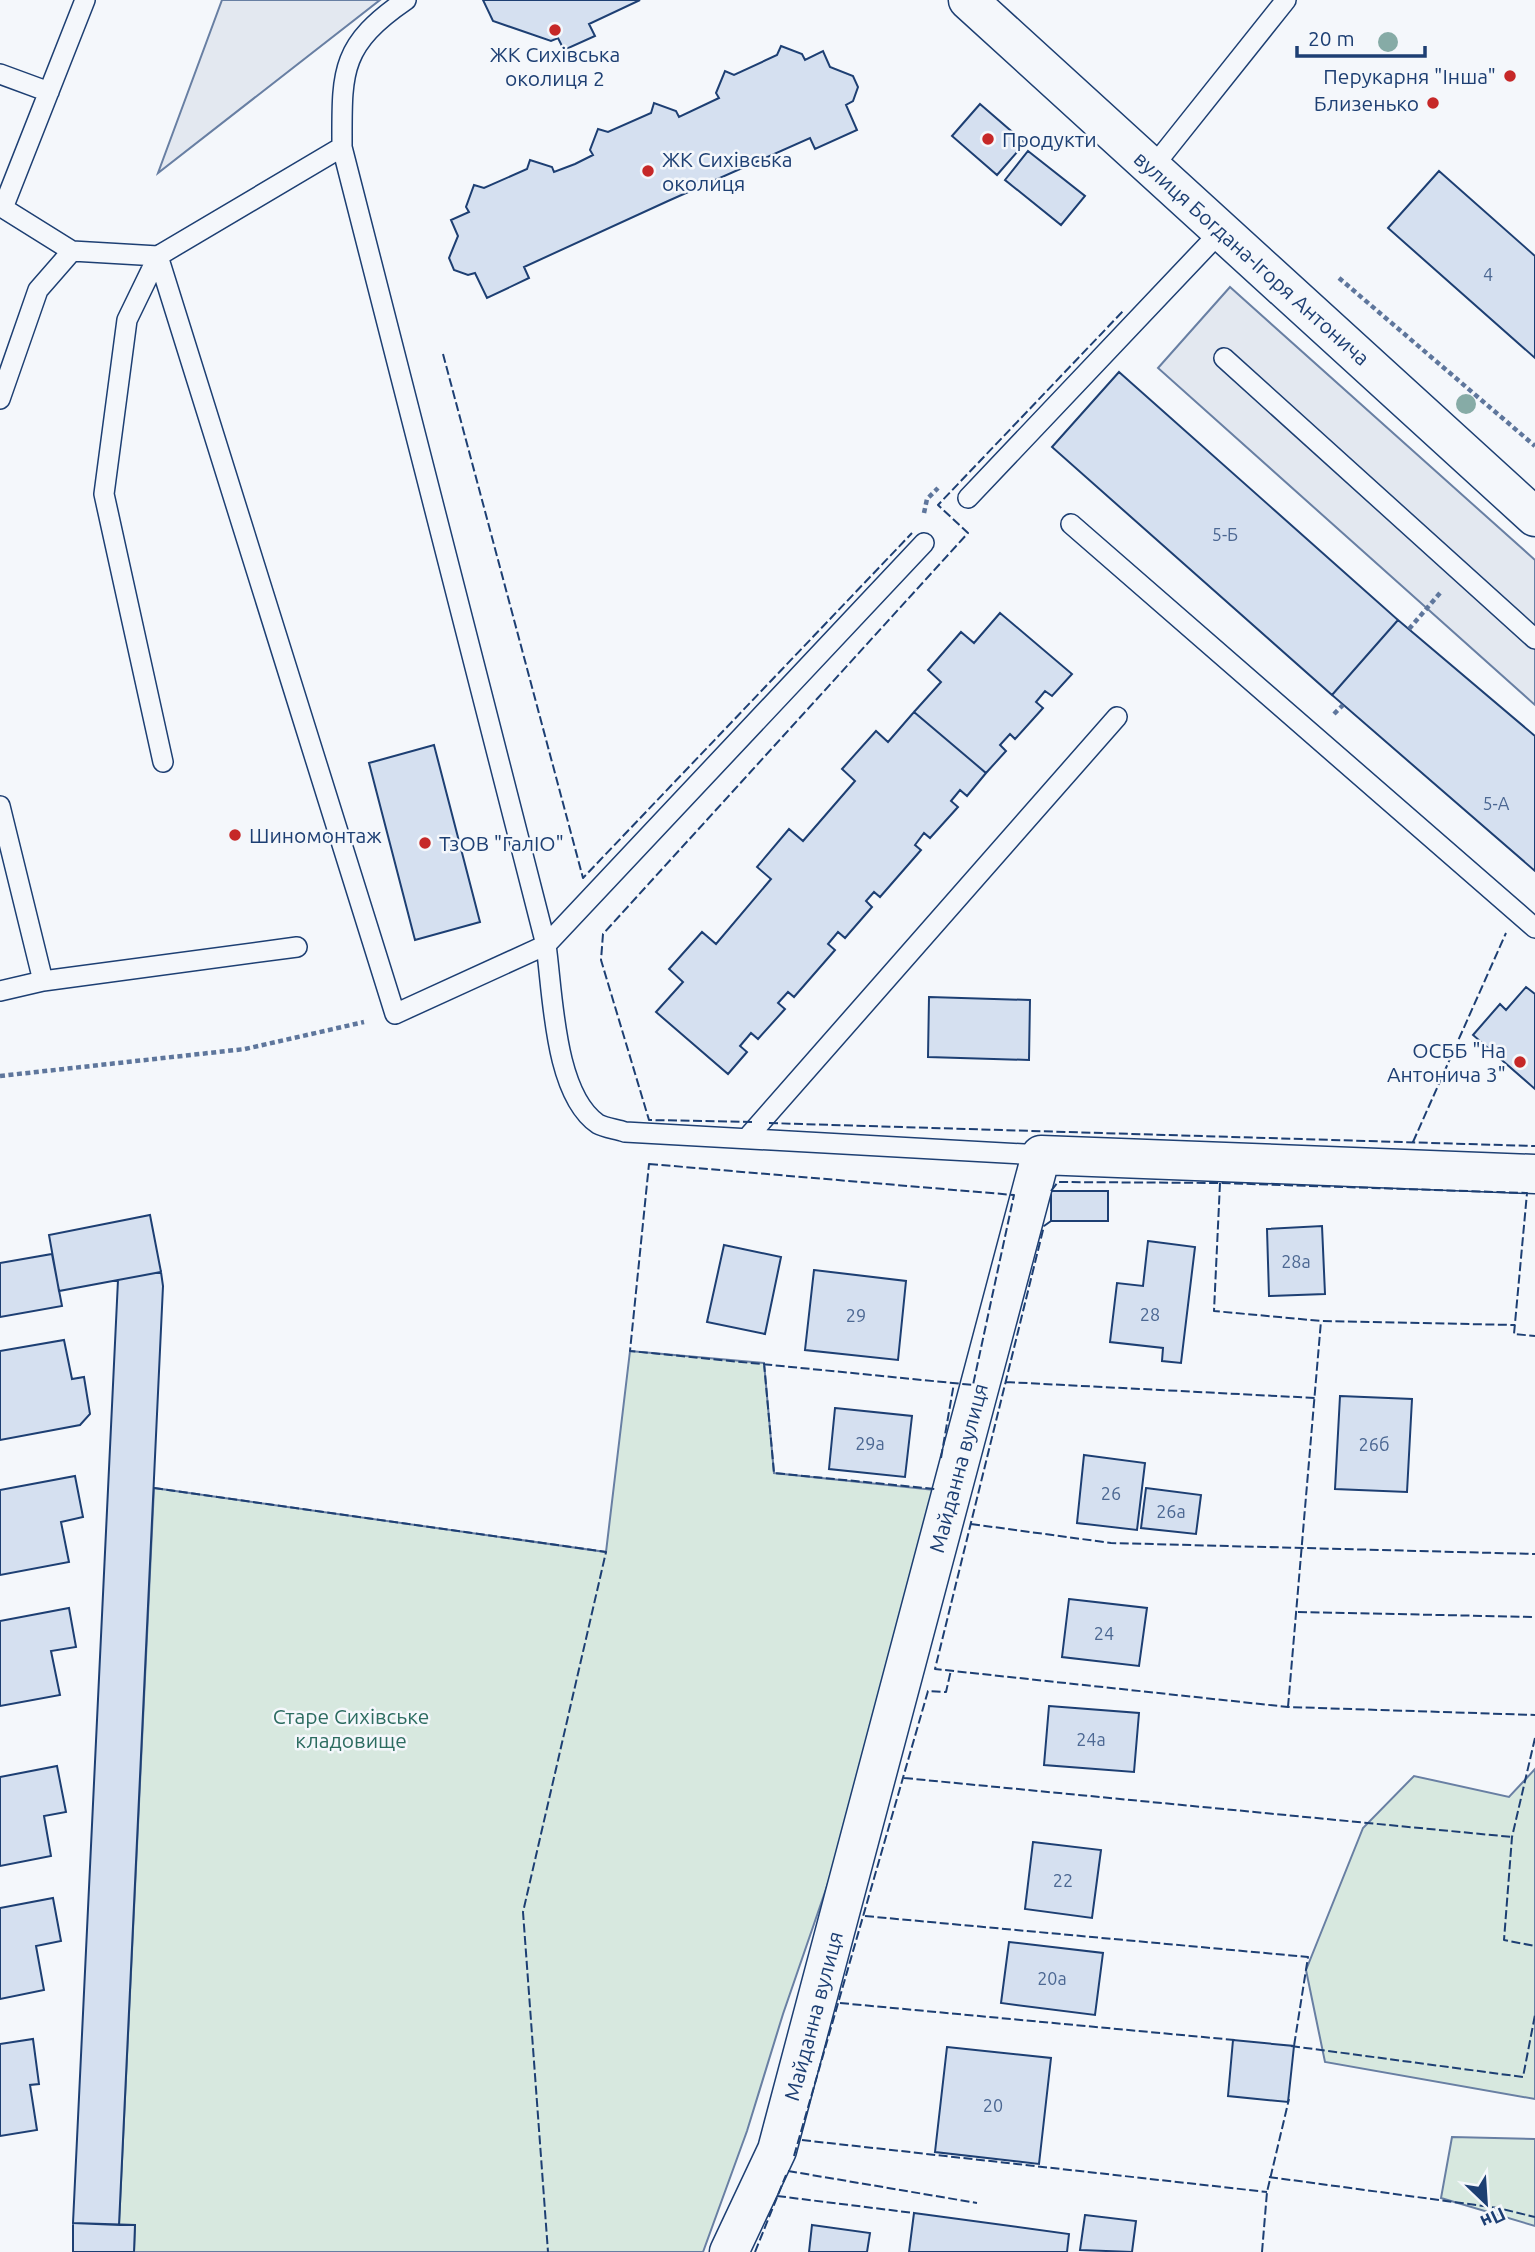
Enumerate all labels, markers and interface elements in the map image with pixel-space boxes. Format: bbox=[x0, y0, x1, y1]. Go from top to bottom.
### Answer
scale bar bbox=[1297, 14, 1425, 58]
marker: ЖК Сихівська околиця 2 bbox=[547, 22, 563, 38]
text: 20 m bbox=[1308, 26, 1355, 50]
place label: ЖК Сихівська околиця 2 bbox=[490, 42, 620, 90]
place label: Перукарня "Інша" bbox=[1323, 64, 1496, 88]
marker: Перукарня "Інша" bbox=[1502, 68, 1518, 84]
place label: Близенько bbox=[1314, 91, 1419, 115]
marker: Близенько bbox=[1425, 95, 1441, 111]
place label: Продукти bbox=[1002, 127, 1097, 151]
marker: Продукти bbox=[980, 131, 996, 147]
street label: вулиця Богдана-Ігоря Антонича bbox=[1129, 146, 1375, 370]
place label: ЖК Сихівська околиця bbox=[662, 147, 793, 195]
marker: ЖК Сихівська околиця bbox=[640, 163, 656, 179]
house number: 4 bbox=[1483, 264, 1493, 284]
house number: 5-Б bbox=[1212, 524, 1238, 544]
house number: 5-А bbox=[1482, 793, 1510, 813]
place label: Шиномонтаж bbox=[249, 823, 382, 847]
marker: Шиномонтаж bbox=[227, 827, 243, 843]
place label: ТзОВ "ГалІО" bbox=[439, 831, 564, 855]
marker: ТзОВ "ГалІО" bbox=[417, 835, 433, 851]
place label: ОСББ "На Антонича 3" bbox=[1387, 1038, 1506, 1086]
marker: ОСББ "На Антонича 3" bbox=[1512, 1054, 1528, 1070]
house number: 28а bbox=[1281, 1251, 1311, 1271]
house number: 28 bbox=[1140, 1304, 1160, 1324]
house number: 29 bbox=[846, 1305, 866, 1325]
street label: Майданна вулиця bbox=[924, 1381, 992, 1555]
house number: 29а bbox=[855, 1433, 885, 1453]
house number: 26б bbox=[1359, 1434, 1389, 1454]
house number: 26 bbox=[1101, 1483, 1121, 1503]
house number: 26а bbox=[1156, 1501, 1186, 1521]
house number: 24 bbox=[1094, 1623, 1114, 1643]
park label: Старе Сихівське кладовище bbox=[273, 1704, 429, 1752]
house number: 24а bbox=[1076, 1729, 1106, 1749]
house number: 22 bbox=[1053, 1870, 1073, 1890]
street label: Майданна вулиця bbox=[779, 1929, 847, 2103]
house number: 20а bbox=[1037, 1968, 1067, 1988]
house number: 20 bbox=[983, 2095, 1003, 2115]
north arrow bbox=[1451, 2168, 1521, 2238]
text: Пн bbox=[1477, 2203, 1509, 2234]

